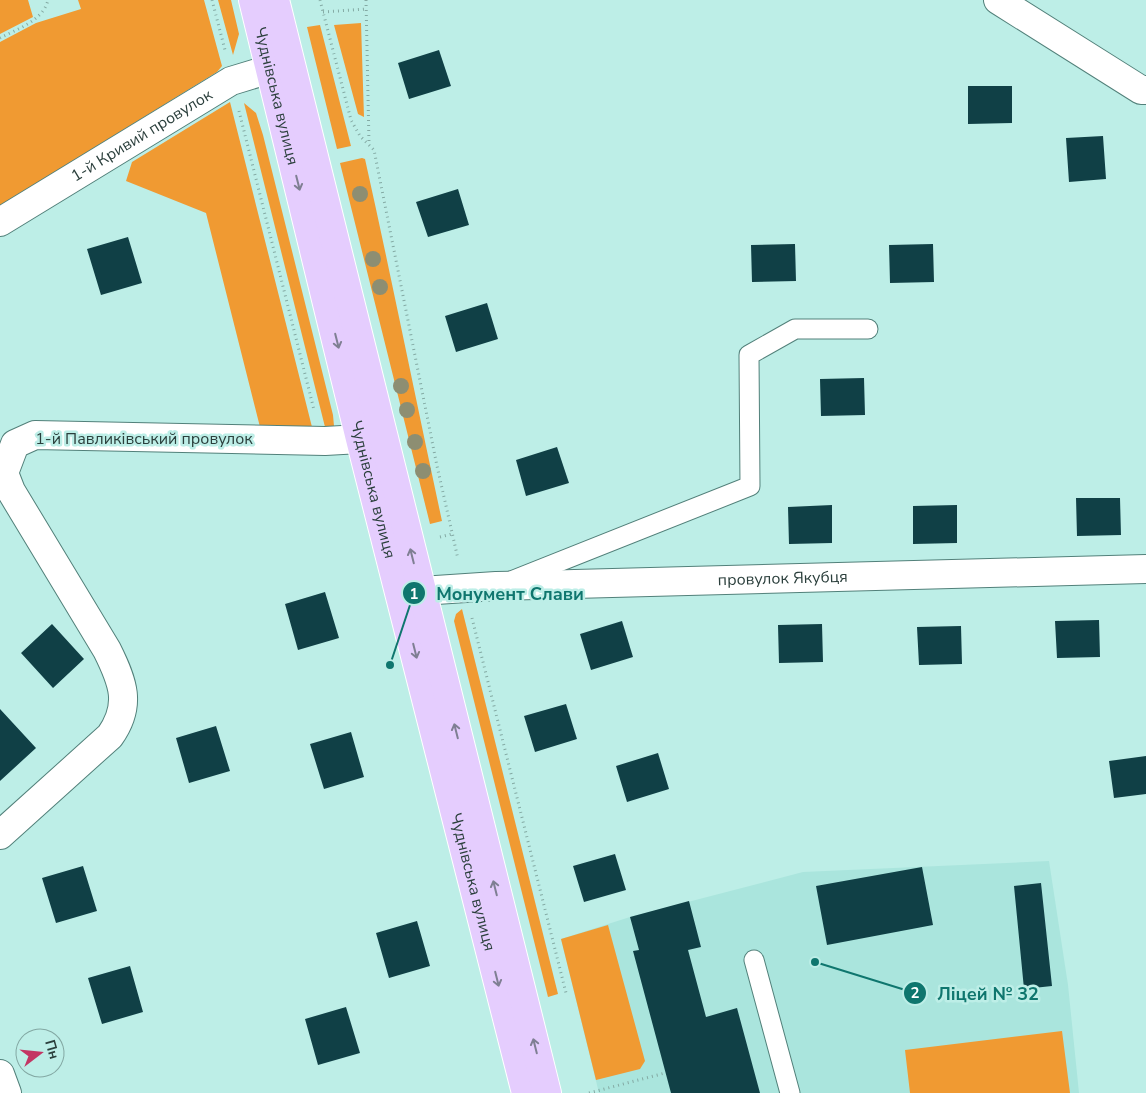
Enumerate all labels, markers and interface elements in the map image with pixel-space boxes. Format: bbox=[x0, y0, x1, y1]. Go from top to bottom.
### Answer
street label: Чуднівська вулиця bbox=[249, 25, 304, 167]
street label: 1-й Кривий провулок bbox=[67, 84, 217, 187]
one-way arrow bbox=[294, 175, 303, 191]
one-way arrow bbox=[332, 333, 342, 349]
street label: Чуднівська вулиця bbox=[345, 418, 401, 561]
street label: 1-й Павликівський провулок bbox=[35, 428, 253, 450]
one-way arrow bbox=[407, 549, 416, 565]
street label: провулок Якубця bbox=[717, 566, 848, 591]
callout: Монумент Слави bbox=[401, 577, 594, 610]
text: Монумент Слави bbox=[436, 582, 584, 606]
text: 1 bbox=[409, 584, 419, 604]
one-way arrow bbox=[411, 643, 420, 659]
one-way arrow bbox=[451, 723, 460, 739]
street label: Чуднівська вулиця bbox=[444, 811, 501, 953]
one-way arrow bbox=[490, 881, 499, 897]
one-way arrow bbox=[493, 970, 502, 986]
callout: Ліцей № 32 bbox=[902, 977, 1049, 1010]
text: Ліцей № 32 bbox=[937, 982, 1039, 1006]
text: 2 bbox=[910, 983, 920, 1003]
north arrow bbox=[15, 1028, 65, 1078]
text: Пн bbox=[40, 1038, 64, 1061]
one-way arrow bbox=[530, 1038, 539, 1054]

